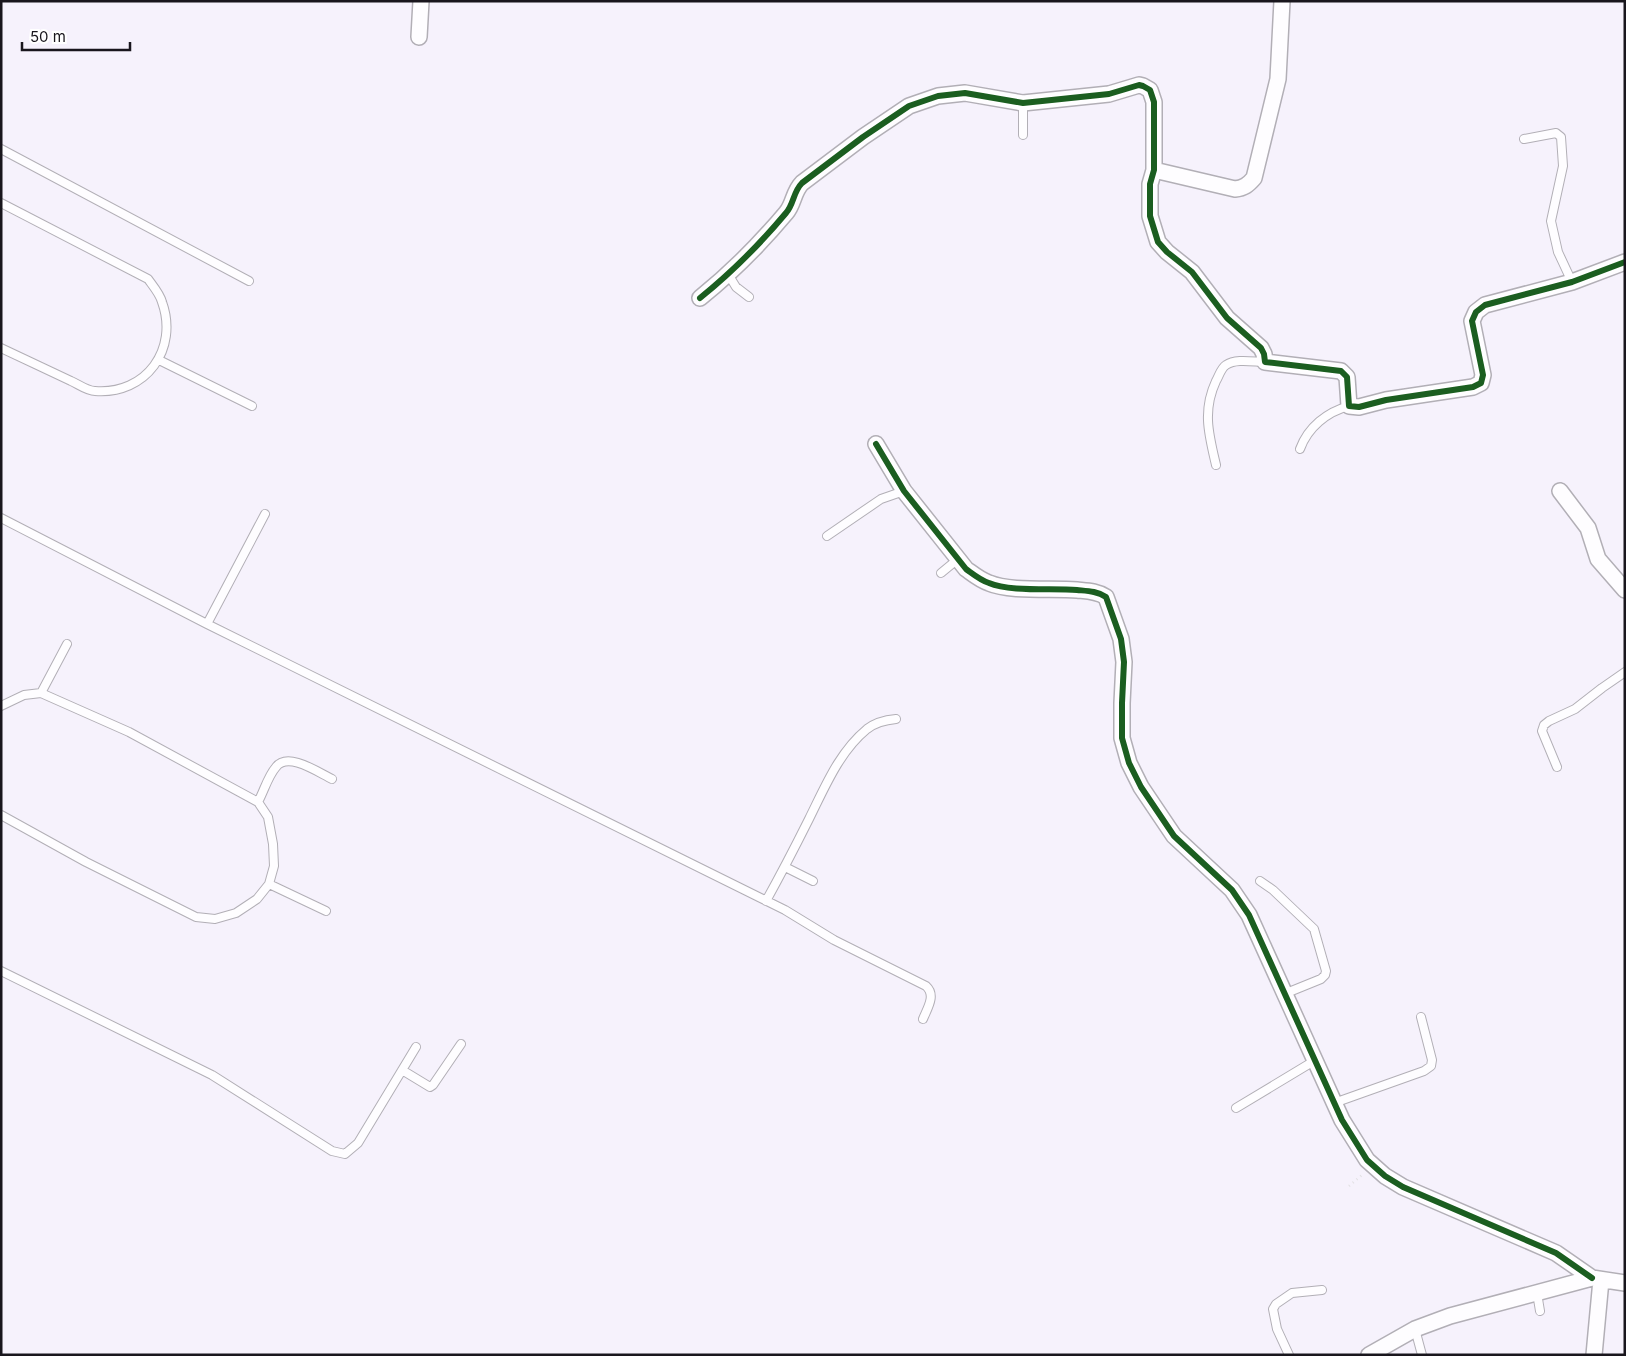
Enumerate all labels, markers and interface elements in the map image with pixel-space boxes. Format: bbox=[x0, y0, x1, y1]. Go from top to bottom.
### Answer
scale bar bbox=[22, 20, 130, 52]
text: 50 m bbox=[30, 27, 66, 46]

